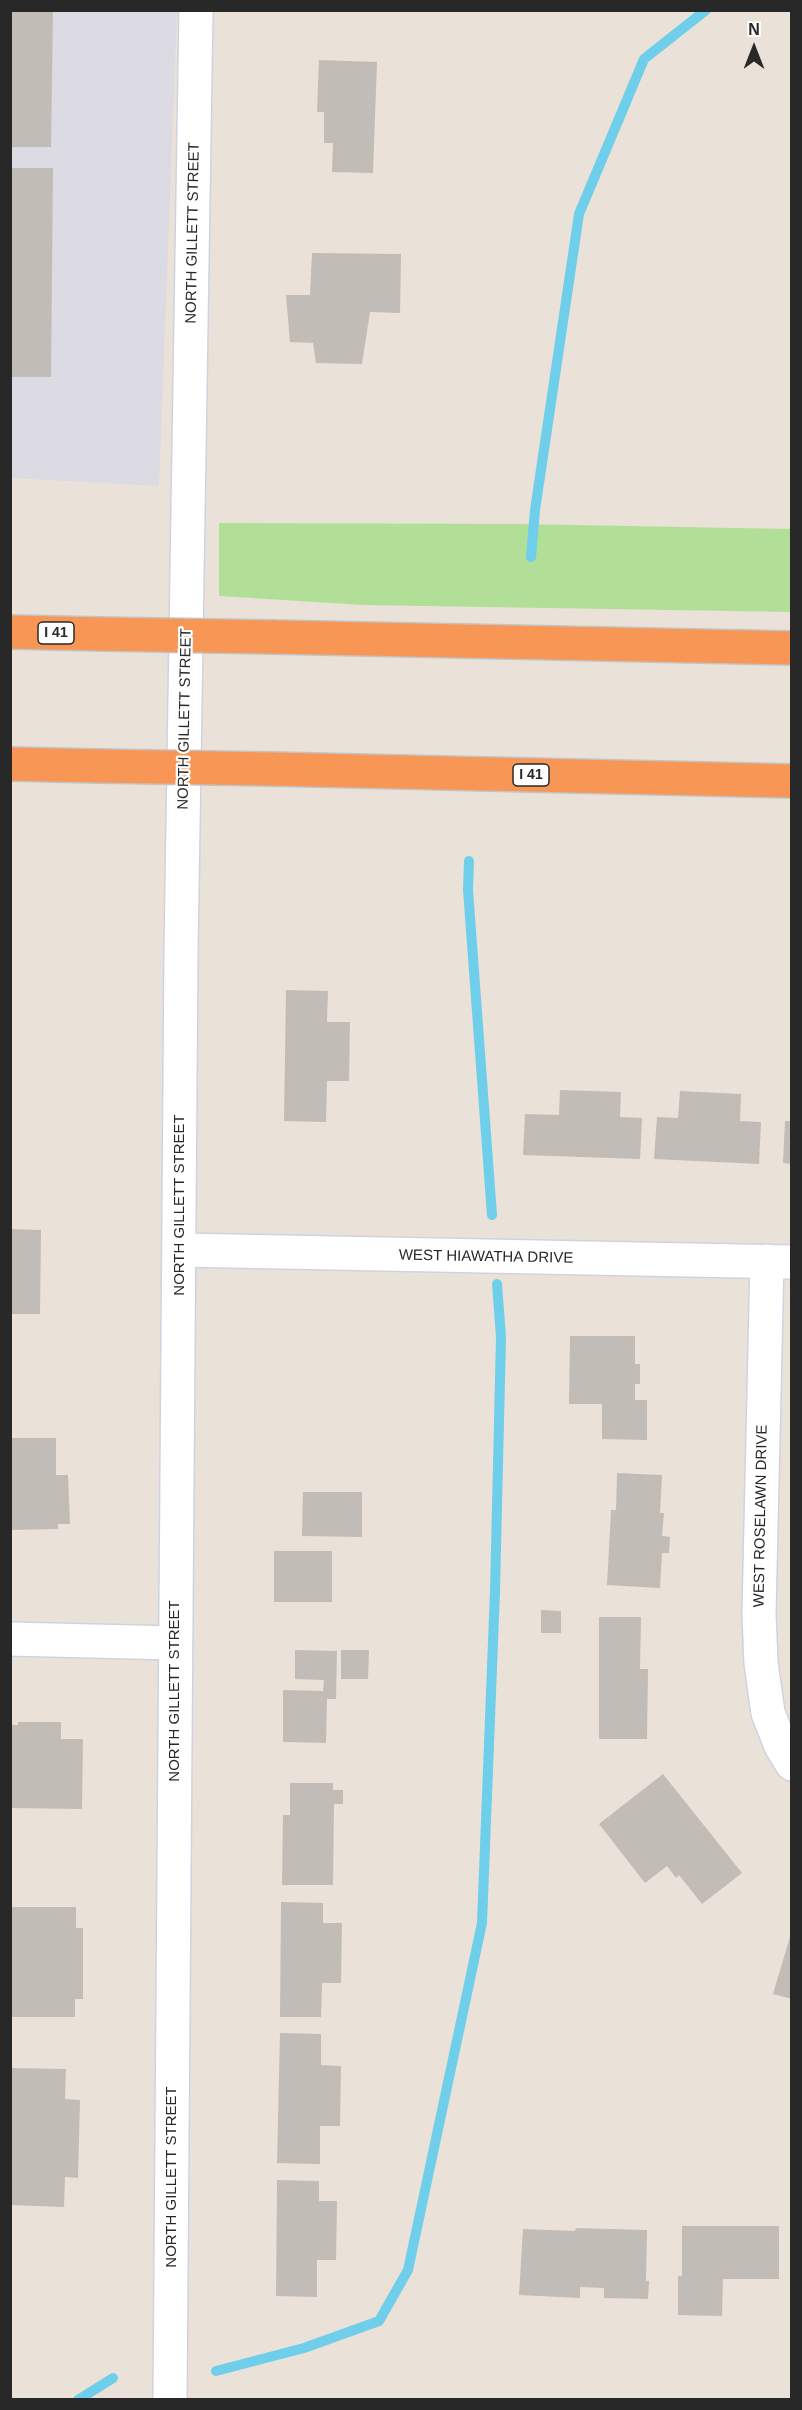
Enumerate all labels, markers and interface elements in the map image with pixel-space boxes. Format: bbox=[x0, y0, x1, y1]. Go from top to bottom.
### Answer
north arrow bbox=[724, 18, 784, 78]
text: N bbox=[748, 21, 760, 38]
street label: NORTH GILLETT STREET bbox=[182, 142, 204, 324]
road number: I 41 bbox=[38, 622, 74, 644]
street label: NORTH GILLETT STREET bbox=[174, 628, 196, 810]
road number: I 41 bbox=[513, 764, 549, 786]
street label: NORTH GILLETT STREET bbox=[171, 1114, 189, 1296]
street label: WEST HIAWATHA DRIVE bbox=[399, 1246, 573, 1268]
street label: WEST ROSELAWN DRIVE bbox=[750, 1424, 772, 1608]
street label: NORTH GILLETT STREET bbox=[166, 1600, 184, 1782]
street label: NORTH GILLETT STREET bbox=[163, 2086, 181, 2268]

